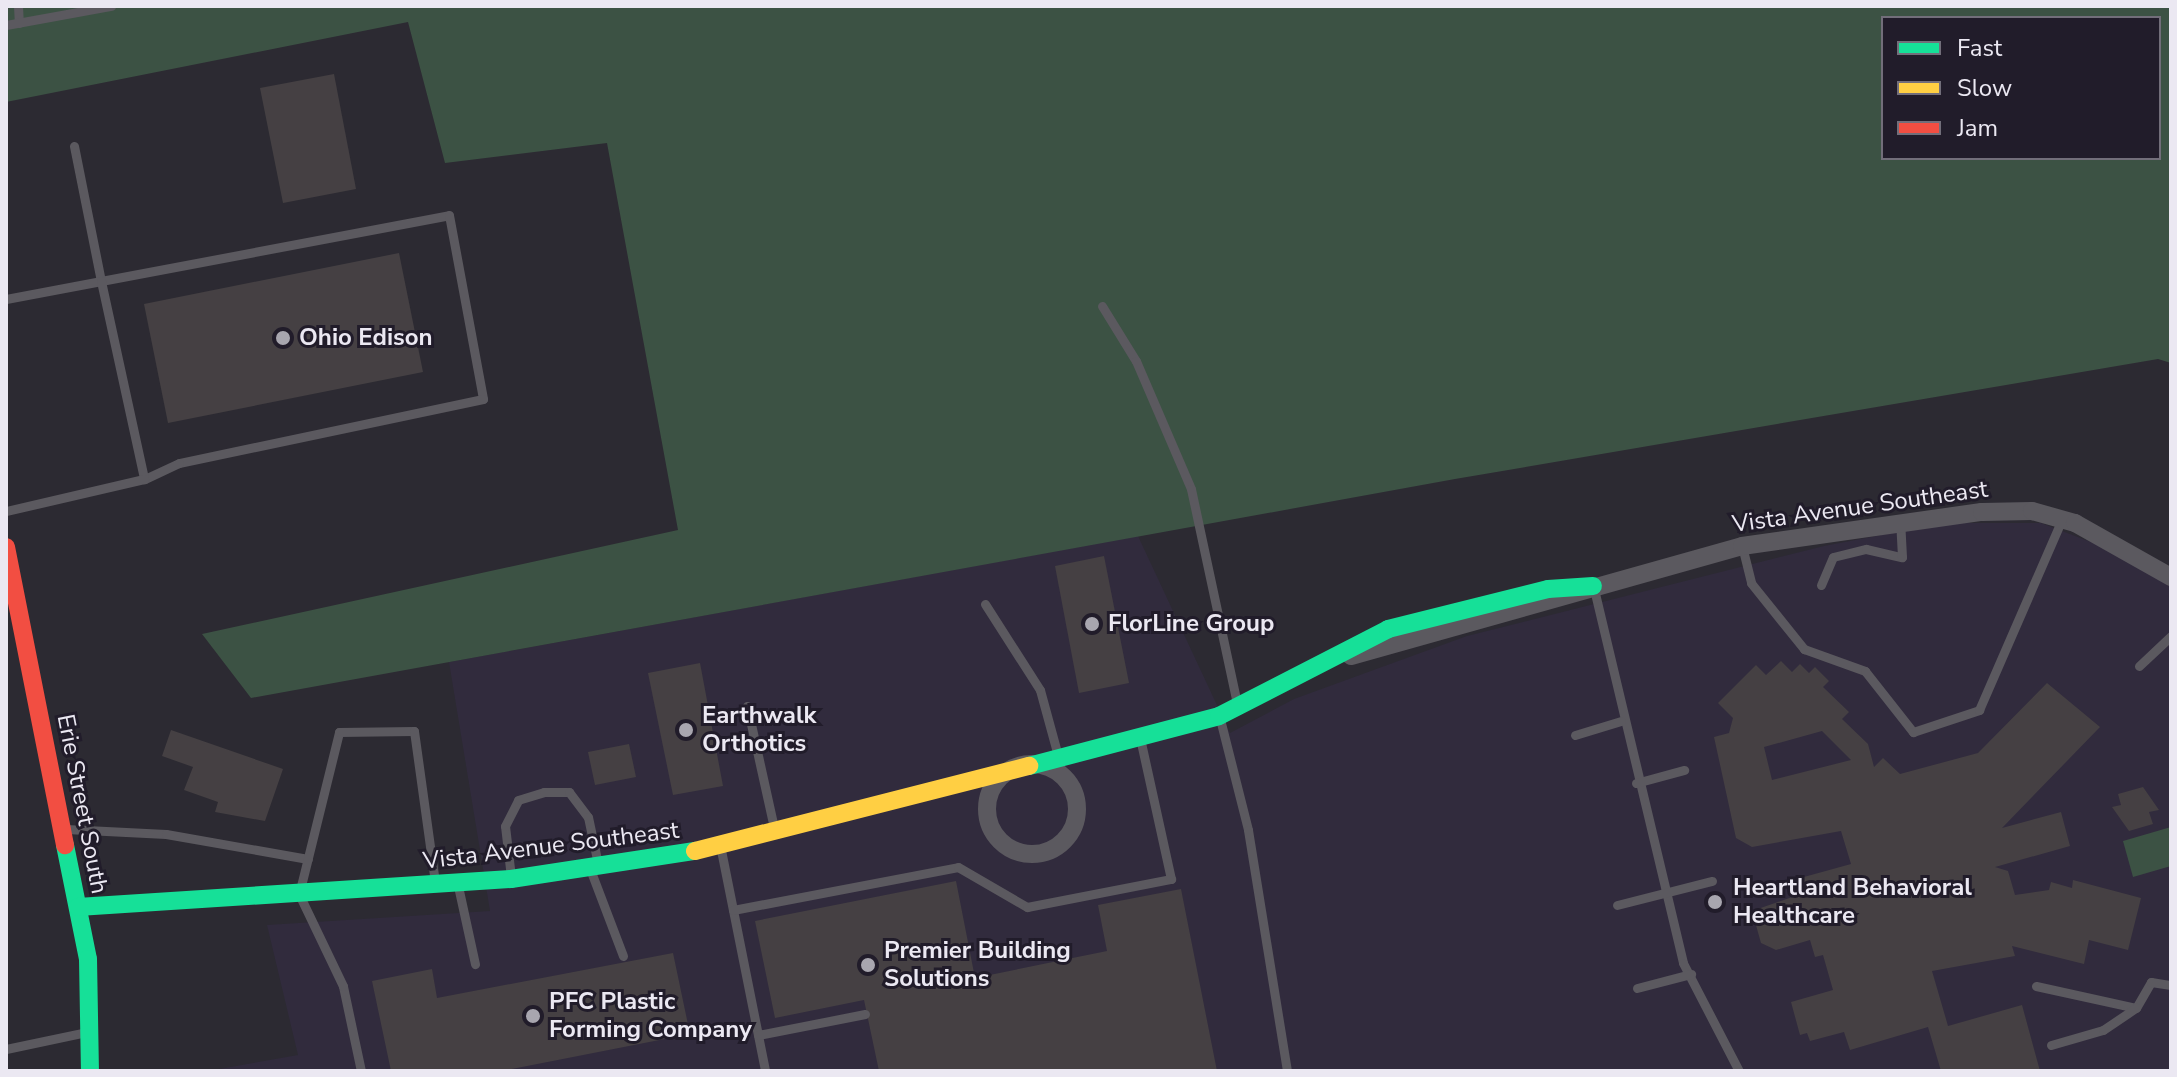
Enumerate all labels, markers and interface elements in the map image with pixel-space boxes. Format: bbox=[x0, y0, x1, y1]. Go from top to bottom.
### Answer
legend bbox=[1881, 16, 2161, 160]
text: Fast bbox=[1957, 32, 2002, 64]
text: Slow bbox=[1957, 72, 2012, 104]
text: Jam bbox=[1957, 112, 1998, 144]
place label: Ohio Edison bbox=[299, 324, 433, 352]
marker: Ohio Edison bbox=[274, 329, 292, 347]
street label: Vista Avenue Southeast bbox=[1730, 475, 1990, 539]
place label: FlorLine Group bbox=[1108, 610, 1274, 638]
marker: FlorLine Group bbox=[1083, 615, 1101, 633]
place label: Earthwalk Orthotics bbox=[702, 702, 816, 758]
street label: Erie Street South bbox=[50, 712, 114, 896]
marker: Earthwalk Orthotics bbox=[677, 721, 695, 739]
street label: Vista Avenue Southeast bbox=[421, 816, 681, 876]
place label: Heartland Behavioral Healthcare bbox=[1733, 874, 1972, 930]
marker: Heartland Behavioral Healthcare bbox=[1704, 891, 1726, 913]
place label: Premier Building Solutions bbox=[884, 937, 1071, 993]
marker: Premier Building Solutions bbox=[859, 956, 877, 974]
place label: PFC Plastic Forming Company bbox=[549, 988, 752, 1044]
marker: PFC Plastic Forming Company bbox=[524, 1007, 542, 1025]

